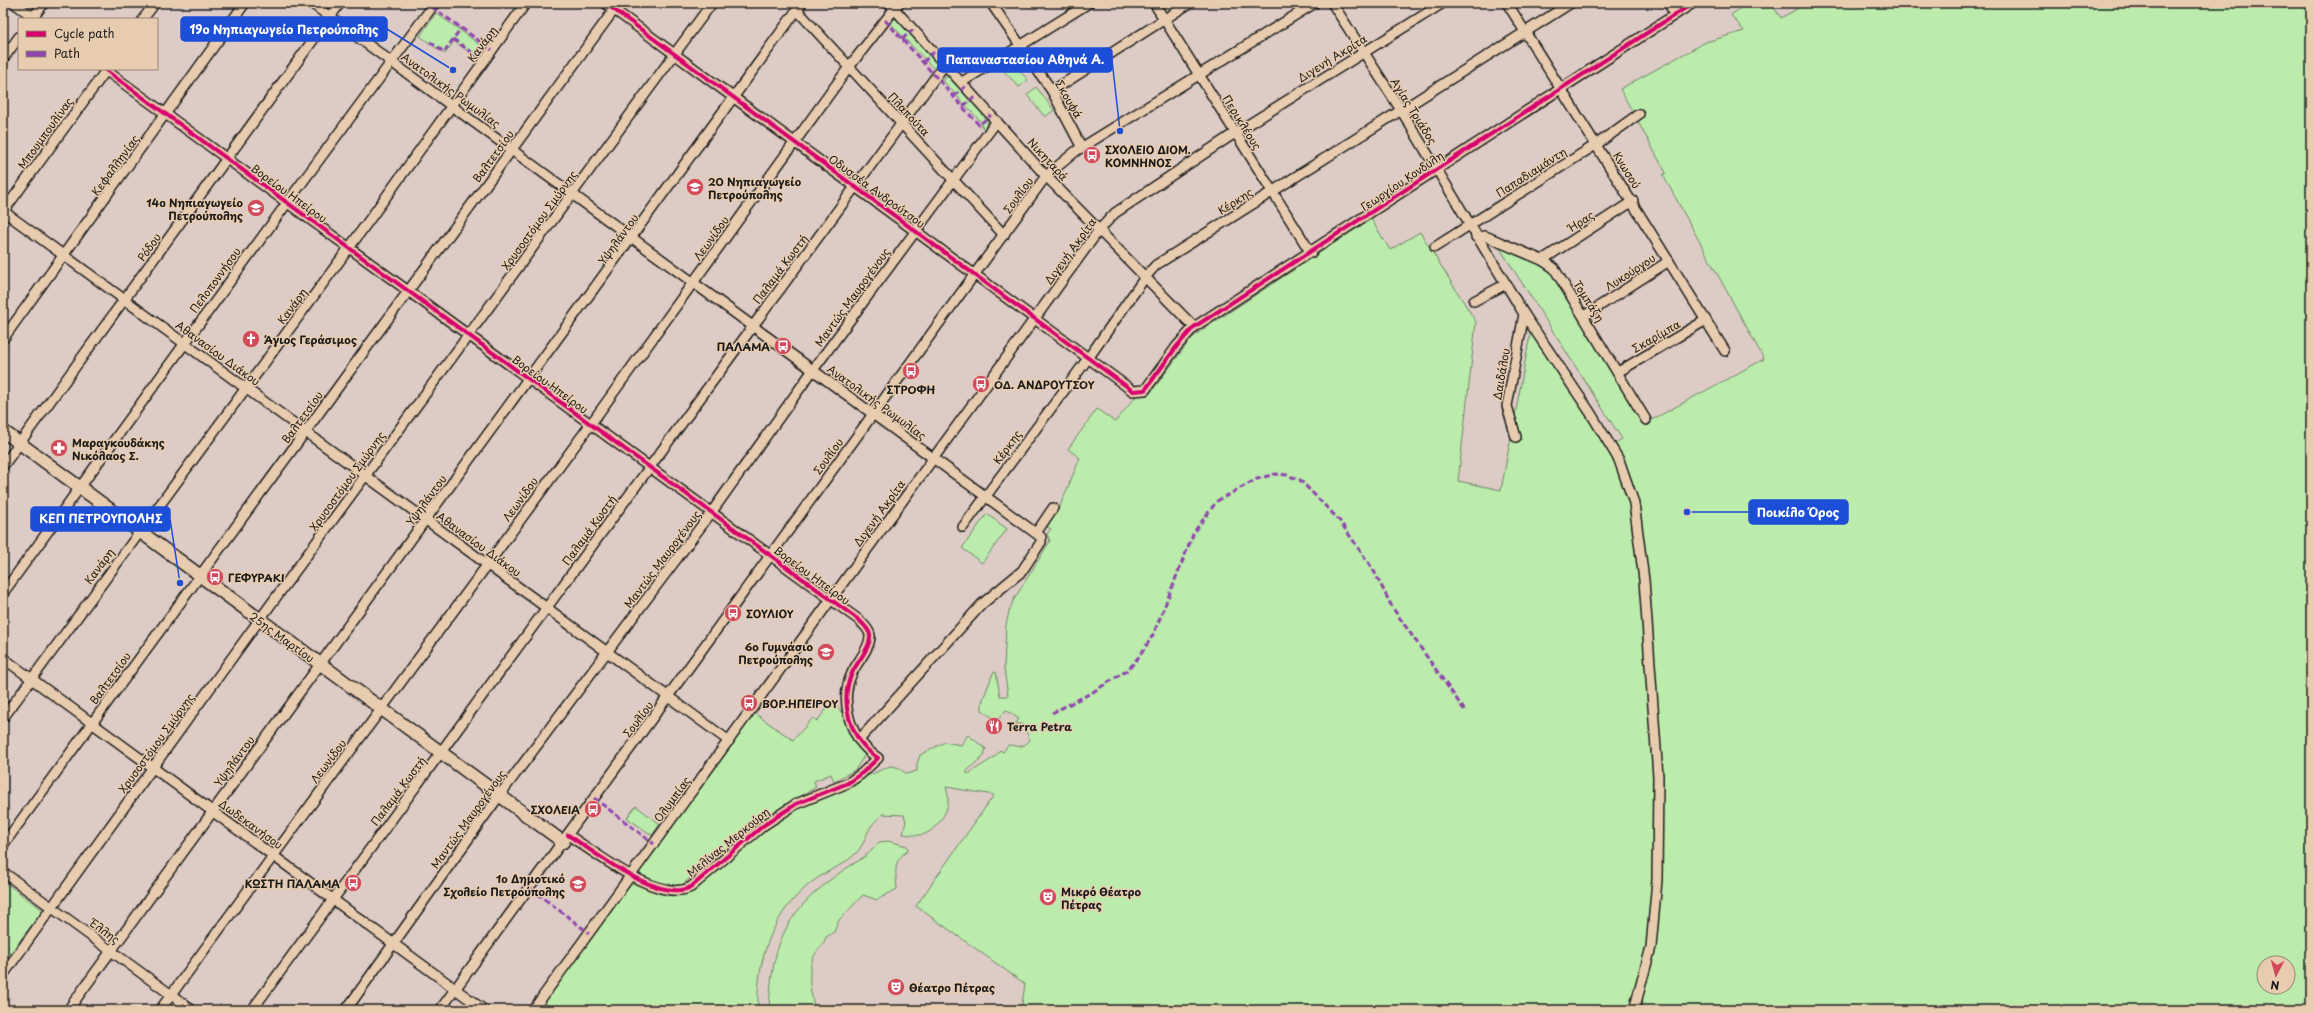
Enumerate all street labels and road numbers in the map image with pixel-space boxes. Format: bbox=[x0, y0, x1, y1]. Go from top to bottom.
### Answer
street label: Κανάρη bbox=[463, 22, 501, 66]
street label: Διγενή Ακρίτα bbox=[1294, 30, 1370, 86]
street label: Ανατολικής Ρωμυλίας bbox=[398, 48, 504, 132]
street label: Αγίας Τριάδος bbox=[1387, 74, 1441, 148]
street label: Σκουφά bbox=[1051, 77, 1087, 121]
street label: Πλαπούτα bbox=[884, 88, 934, 140]
street label: Περικλέους bbox=[1218, 91, 1266, 153]
street label: Μπουμπουλίνας bbox=[13, 93, 77, 172]
street label: Βαλτετσίου bbox=[468, 126, 518, 186]
street label: Κεφαλληνίας bbox=[87, 131, 143, 199]
street label: Νικηταρά bbox=[1024, 134, 1072, 184]
street label: Παπαδιαμάντη bbox=[1493, 143, 1569, 201]
street label: Γεωργίου Κονδύλη bbox=[1357, 147, 1447, 215]
street label: Κνωσού bbox=[1609, 148, 1645, 192]
street label: Οδυσσέα Ανδρούτσου bbox=[825, 150, 929, 232]
street label: Βορείου Ηπείρου bbox=[247, 159, 331, 227]
street label: Χρυσοστόμου Σμύρνης bbox=[497, 166, 581, 273]
street label: Σουλίου bbox=[999, 173, 1037, 217]
street label: Κέρκης bbox=[1214, 183, 1256, 219]
street label: Ήρας bbox=[1563, 206, 1597, 237]
street label: Υψηλάντου bbox=[594, 210, 642, 268]
street label: Λεωνίδου bbox=[689, 212, 733, 264]
street label: Διγενή Ακρίτα bbox=[1040, 214, 1100, 288]
street label: Ρόδου bbox=[133, 229, 165, 265]
street label: Παλαμά Κωστή bbox=[748, 231, 812, 307]
street label: Πελοποννήσου bbox=[185, 244, 245, 316]
street label: Μαντώς Μαυρογένους bbox=[810, 244, 894, 350]
street label: Λυκούργου bbox=[1601, 249, 1659, 295]
street label: Τομπάζη bbox=[1569, 277, 1609, 325]
street label: Κανάρη bbox=[273, 284, 311, 328]
street label: Σκαρίμπα bbox=[1629, 315, 1683, 357]
street label: Αθανασίου Διάκου bbox=[172, 316, 264, 390]
street label: Δαιδάλου bbox=[1488, 347, 1514, 401]
street label: Βορείου Ηπείρου bbox=[508, 350, 592, 418]
street label: Ανατολικής Ρωμυλίας bbox=[824, 360, 930, 444]
street label: Βαλτετσίου bbox=[277, 387, 327, 447]
street label: Κέρκης bbox=[989, 426, 1025, 468]
street label: Χρυσοστόμου Σμύρνης bbox=[305, 427, 389, 534]
street label: Σουλίου bbox=[809, 434, 847, 478]
street label: Υψηλάντου bbox=[402, 471, 450, 529]
street label: Λεωνίδου bbox=[498, 473, 542, 525]
street label: Διγενή Ακρίτα bbox=[849, 476, 909, 550]
street label: Παλαμά Κωστή bbox=[558, 491, 620, 569]
street label: Μαντώς Μαυρογένους bbox=[619, 506, 705, 612]
street label: Αθανασίου Διάκου bbox=[433, 507, 525, 581]
street label: Βορείου Ηπείρου bbox=[770, 541, 854, 609]
street label: Κανάρη bbox=[80, 544, 118, 588]
street label: 25ης Μαρτίου bbox=[246, 608, 318, 666]
street label: Βαλτετσίου bbox=[85, 648, 135, 708]
street label: Χρυσοστόμου Σμύρνης bbox=[114, 689, 198, 796]
street label: Σουλίου bbox=[619, 697, 657, 741]
street label: Υψηλάντου bbox=[210, 732, 258, 790]
street label: Λεωνίδου bbox=[306, 735, 350, 787]
street label: Παλαμά Κωστή bbox=[366, 753, 430, 829]
street label: Μαντώς Μαυρογένους bbox=[426, 766, 510, 872]
street label: Ολυμπίας bbox=[650, 772, 695, 825]
street label: Δωδεκανήσου bbox=[215, 795, 287, 853]
street label: Μελίνας Μερκούρη bbox=[683, 803, 773, 881]
street label: Έλλης bbox=[85, 913, 124, 948]

